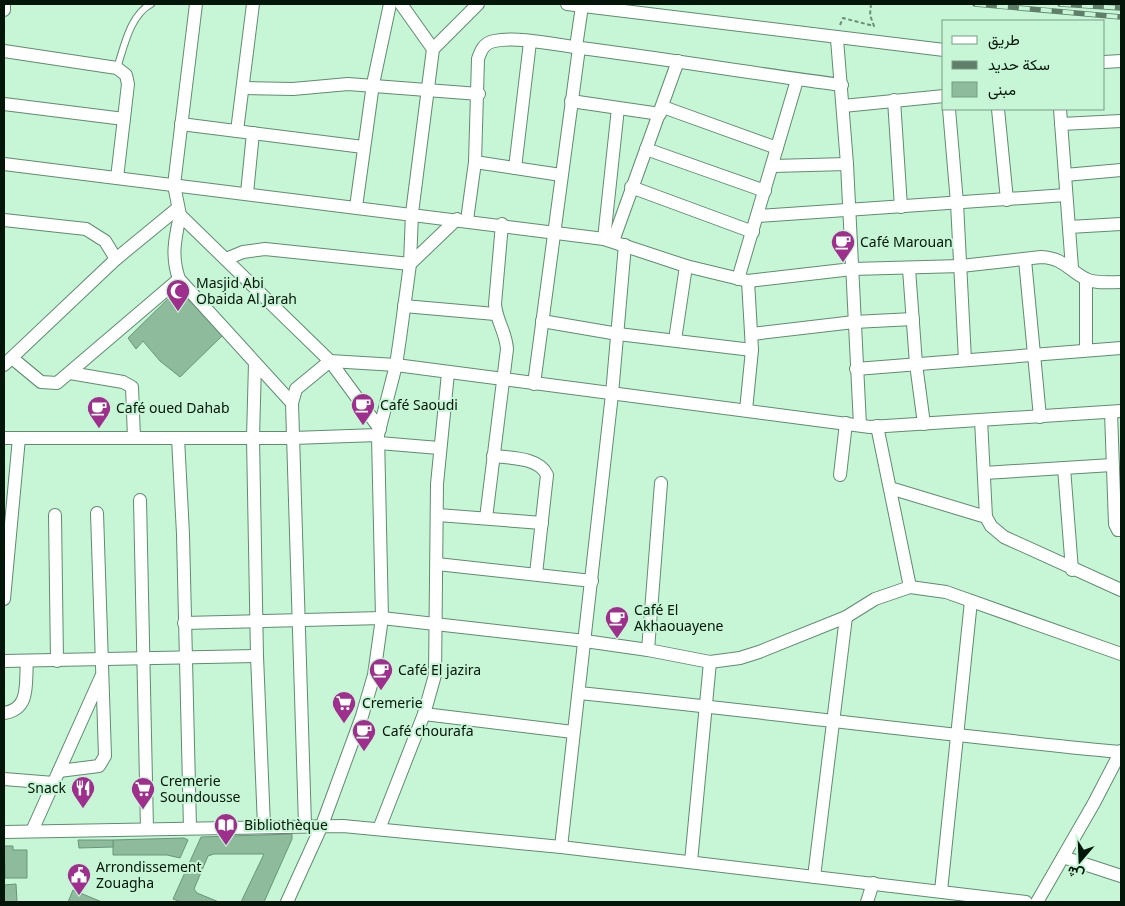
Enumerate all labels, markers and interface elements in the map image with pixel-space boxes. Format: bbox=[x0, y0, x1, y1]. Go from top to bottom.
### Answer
legend bbox=[942, 20, 1105, 110]
text: طريق bbox=[988, 29, 1020, 50]
text: سكة حديد bbox=[988, 54, 1050, 74]
text: مبنى bbox=[988, 79, 1016, 100]
cafe icon: Café Marouan bbox=[830, 229, 856, 263]
place label: Café Marouan bbox=[860, 232, 953, 251]
place label: Masjid Abi Obaida Al Jarah bbox=[196, 273, 297, 308]
mosque icon: Masjid Abi Obaida Al Jarah bbox=[165, 278, 191, 312]
cafe icon: Café Saoudi bbox=[350, 392, 376, 426]
cafe icon: Café oued Dahab bbox=[86, 395, 112, 429]
place label: Café Saoudi bbox=[380, 395, 458, 414]
place label: Café oued Dahab bbox=[116, 398, 230, 417]
place label: Café El Akhaouayene bbox=[634, 600, 724, 635]
cafe icon: Café El Akhaouayene bbox=[604, 605, 630, 639]
cafe icon: Café El jazira bbox=[368, 657, 394, 691]
place label: Café El jazira bbox=[398, 660, 481, 679]
supermarket icon: Cremerie bbox=[331, 690, 357, 724]
place label: Cremerie bbox=[362, 693, 423, 712]
cafe icon: Café chourafa bbox=[351, 718, 377, 752]
place label: Café chourafa bbox=[382, 721, 474, 740]
place label: Cremerie Soundousse bbox=[160, 771, 241, 806]
restaurant icon: Snack bbox=[70, 775, 96, 809]
supermarket icon: Cremerie Soundousse bbox=[130, 776, 156, 810]
place label: Snack bbox=[28, 778, 67, 797]
library icon: Bibliothèque bbox=[213, 812, 239, 846]
place label: Bibliothèque bbox=[244, 815, 328, 834]
north arrow bbox=[1055, 836, 1105, 886]
place label: Arrondissement Zouagha bbox=[96, 857, 202, 892]
public building icon: Arrondissement Zouagha bbox=[66, 862, 92, 896]
text: ش bbox=[1064, 862, 1087, 885]

